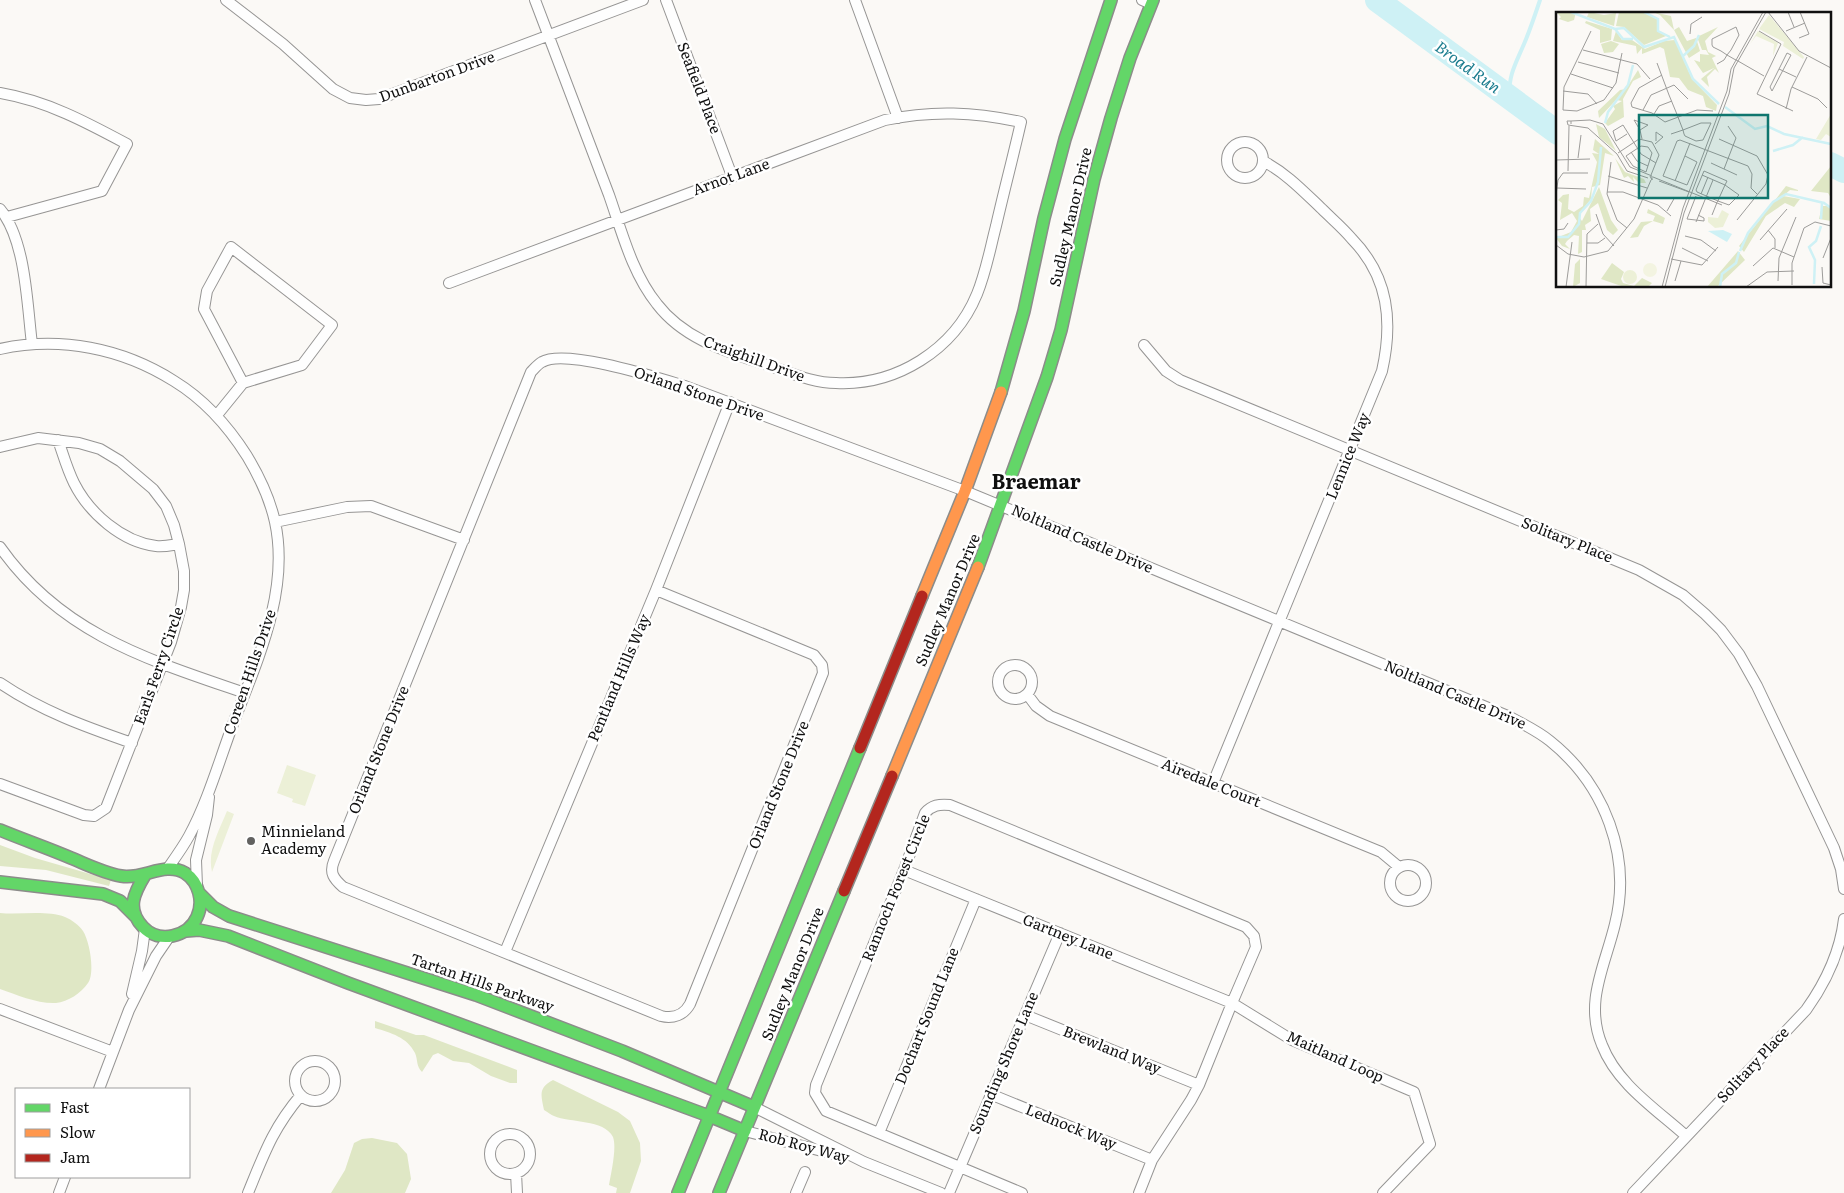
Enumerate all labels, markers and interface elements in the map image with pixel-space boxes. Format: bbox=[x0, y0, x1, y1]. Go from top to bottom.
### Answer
inset map bbox=[1556, 12, 1832, 288]
water label: Broad Run bbox=[1431, 34, 1507, 98]
street label: Seafield Place bbox=[672, 38, 728, 137]
street label: Dunbarton Drive bbox=[375, 44, 498, 107]
street label: Sudley Manor Drive bbox=[1042, 145, 1097, 289]
street label: Arnot Lane bbox=[689, 151, 772, 200]
street label: Craighill Drive bbox=[701, 329, 809, 387]
street label: Orland Stone Drive bbox=[631, 359, 768, 426]
street label: Lennice Way bbox=[1319, 408, 1375, 502]
district label: Braemar bbox=[991, 465, 1081, 495]
street label: Noltland Castle Drive bbox=[1008, 497, 1157, 578]
street label: Solitary Place bbox=[1518, 510, 1617, 568]
street label: Sudley Manor Drive bbox=[908, 529, 985, 669]
street label: Earls Ferry Circle bbox=[127, 603, 189, 728]
street label: Coreen Hills Drive bbox=[216, 606, 281, 737]
street label: Pentland Hills Way bbox=[580, 610, 655, 745]
street label: Noltland Castle Drive bbox=[1381, 653, 1530, 734]
street label: Orland Stone Drive bbox=[341, 682, 414, 817]
street label: Orland Stone Drive bbox=[741, 717, 814, 852]
street label: Airedale Court bbox=[1158, 751, 1265, 812]
street label: Rannoch Forest Circle bbox=[854, 810, 935, 965]
place label: Minnieland Academy bbox=[261, 819, 345, 859]
marker: Minnieland Academy bbox=[245, 835, 257, 847]
street label: Sudley Manor Drive bbox=[754, 903, 829, 1044]
street label: Gartney Lane bbox=[1020, 907, 1118, 964]
street label: Dochart Sound Lane bbox=[888, 943, 964, 1087]
street label: Tartan Hills Parkway bbox=[408, 946, 558, 1017]
street label: Sounding Shore Lane bbox=[962, 987, 1043, 1137]
street label: Brewland Way bbox=[1060, 1018, 1165, 1079]
street label: Solitary Place bbox=[1710, 1021, 1794, 1107]
street label: Maitland Loop bbox=[1283, 1024, 1388, 1087]
legend bbox=[15, 1088, 190, 1178]
text: Fast bbox=[60, 1095, 89, 1118]
street label: Lednock Way bbox=[1022, 1097, 1121, 1155]
text: Slow bbox=[60, 1120, 95, 1143]
street label: Rob Roy Way bbox=[756, 1121, 853, 1168]
text: Jam bbox=[60, 1145, 91, 1168]

